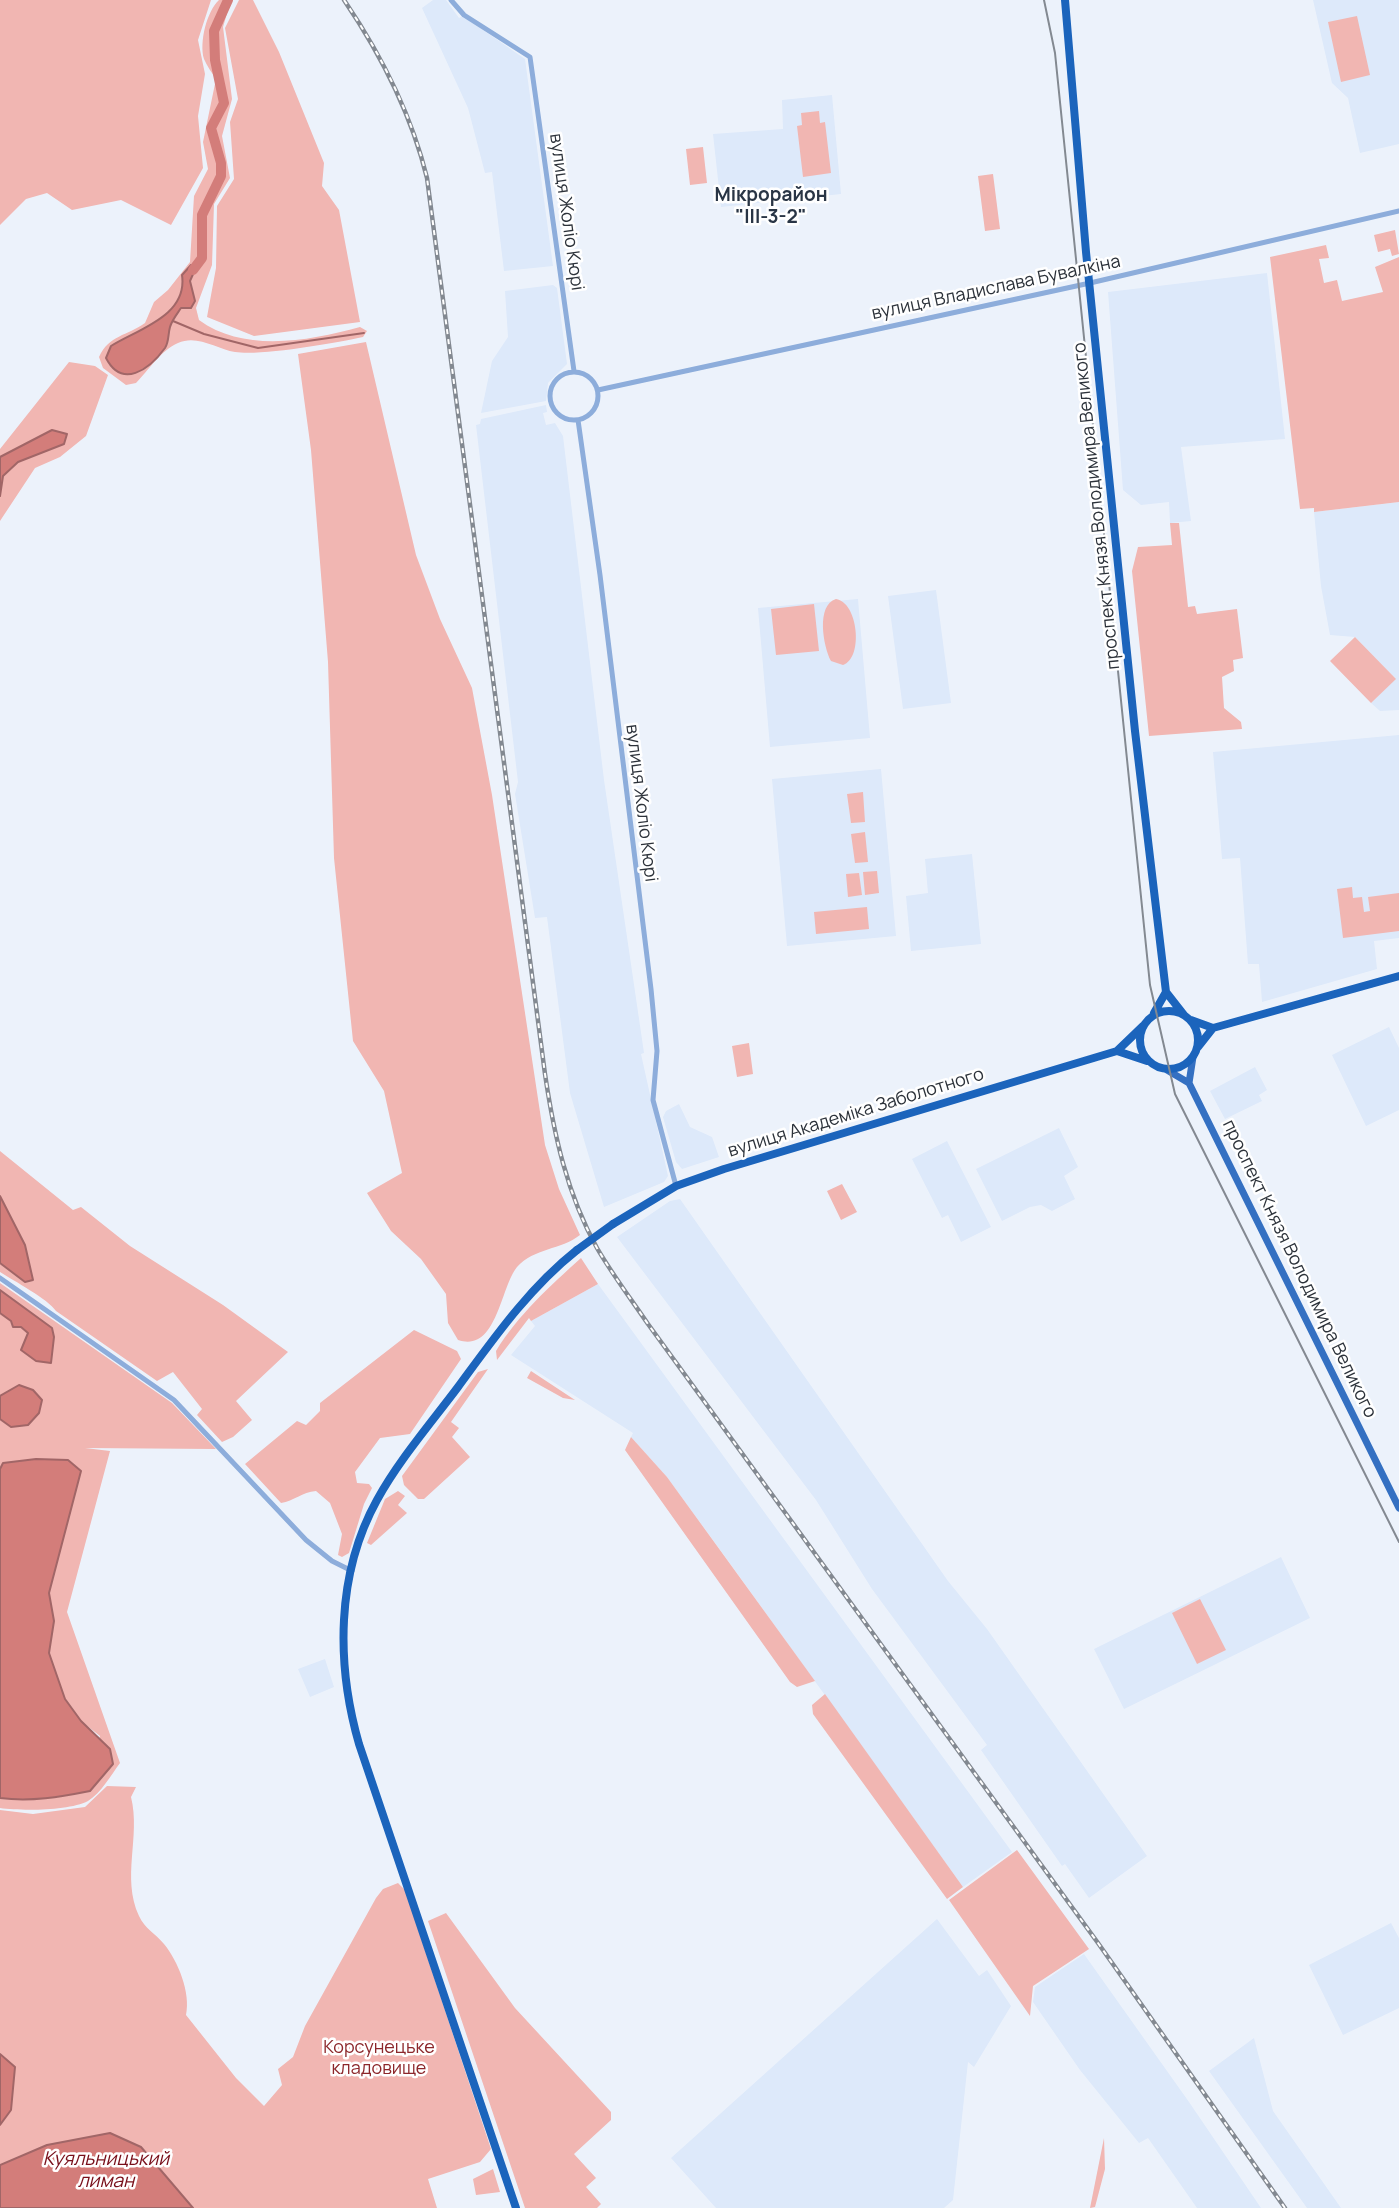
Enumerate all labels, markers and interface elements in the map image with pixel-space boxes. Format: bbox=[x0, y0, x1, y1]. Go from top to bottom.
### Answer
street label: вулиця Жоліо Кюрі bbox=[544, 132, 588, 292]
district label: Мікрорайон "ІІІ-3-2" bbox=[714, 185, 828, 229]
street label: вулиця Владислава Бувалкіна bbox=[870, 251, 1122, 325]
street label: проспект Князя Володимира Великого bbox=[1069, 341, 1125, 671]
street label: вулиця Жоліо Кюрі bbox=[621, 723, 661, 883]
street label: вулиця Академіка Заболотного bbox=[725, 1064, 987, 1162]
street label: проспект Князя Володимира Великого bbox=[1217, 1116, 1381, 1422]
park label: Корсунецьке кладовище bbox=[323, 2037, 435, 2080]
water label: Куяльницький лиман bbox=[43, 2149, 169, 2193]

